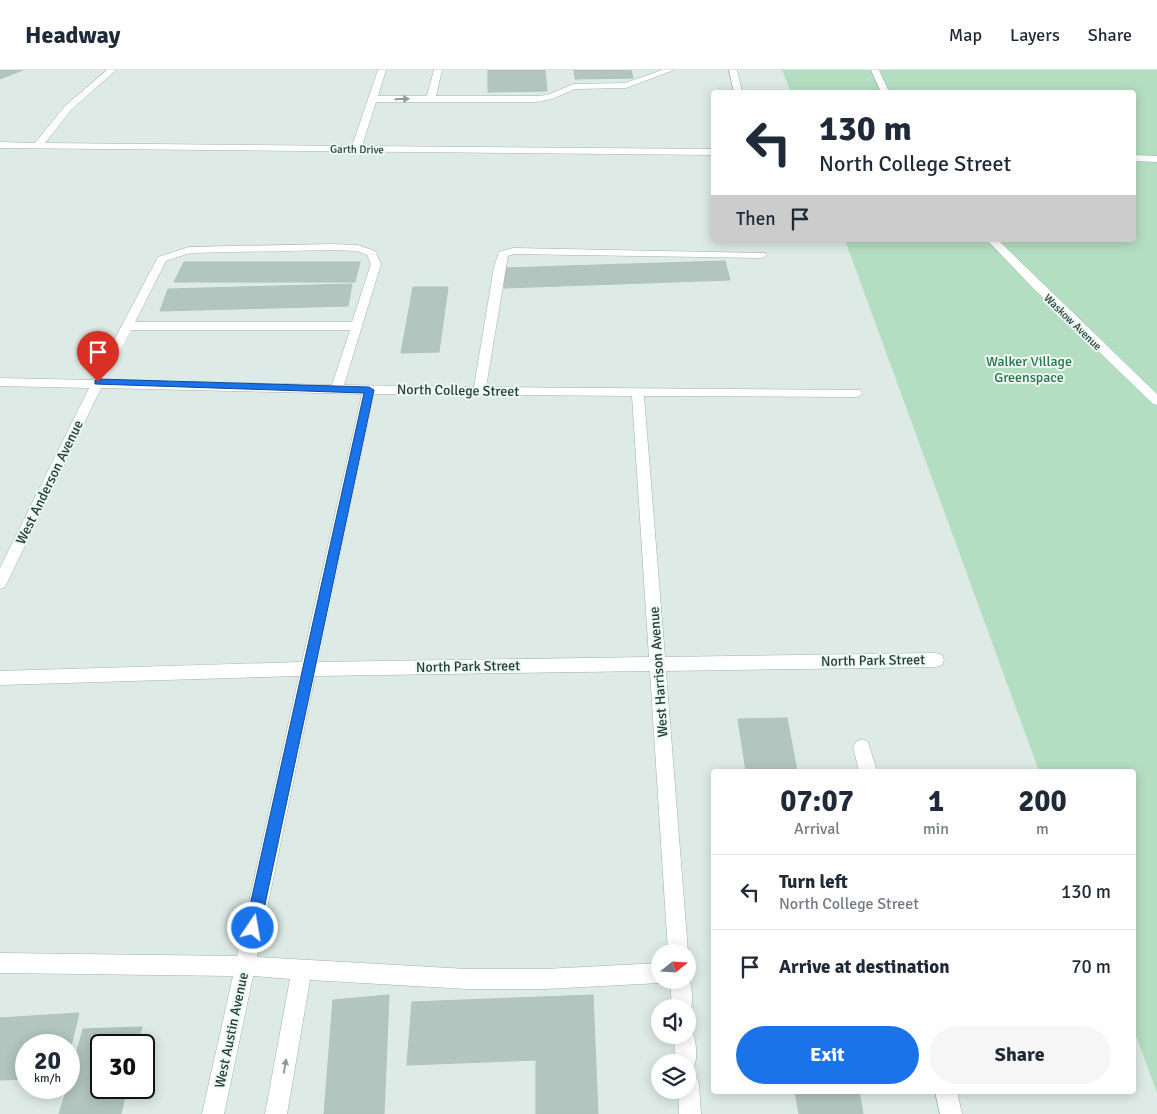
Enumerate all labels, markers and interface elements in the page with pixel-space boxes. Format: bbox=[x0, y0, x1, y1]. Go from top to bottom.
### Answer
text: Headway bbox=[25, 20, 121, 50]
text: Map bbox=[949, 24, 982, 46]
text: Layers bbox=[1010, 24, 1060, 46]
text: Share bbox=[1088, 24, 1132, 46]
one-way arrow bbox=[394, 94, 410, 102]
text: 130 m bbox=[819, 107, 912, 150]
icon: left bbox=[736, 110, 801, 175]
street label: Garth Drive bbox=[330, 143, 384, 156]
text: North College Street bbox=[819, 150, 1011, 177]
icon: arrive bbox=[786, 205, 814, 233]
text: Then bbox=[736, 207, 776, 231]
street label: Waskow Avenue bbox=[1041, 292, 1104, 353]
pin bbox=[77, 331, 119, 382]
icon: arrive bbox=[84, 338, 112, 366]
park label: Walker Village Greenspace bbox=[986, 353, 1072, 386]
street label: North College Street bbox=[397, 381, 519, 400]
street label: West Anderson Avenue bbox=[12, 417, 87, 547]
street label: West Harrison Avenue bbox=[645, 606, 672, 738]
street label: North Park Street bbox=[821, 651, 925, 670]
street label: North Park Street bbox=[416, 657, 520, 676]
text: 07:07 bbox=[780, 783, 854, 820]
text: 1 bbox=[928, 783, 944, 820]
text: 200 bbox=[1018, 783, 1067, 820]
text: Arrival bbox=[794, 819, 840, 839]
text: min bbox=[923, 819, 949, 839]
text: m bbox=[1036, 819, 1049, 839]
text: Turn left bbox=[779, 870, 848, 894]
icon: left bbox=[736, 878, 764, 906]
text: 130 m bbox=[1061, 880, 1111, 904]
text: North College Street bbox=[779, 894, 919, 914]
position arrow bbox=[226, 901, 278, 953]
north arrow bbox=[651, 944, 696, 989]
map controls bbox=[651, 944, 696, 1099]
icon: arrive bbox=[736, 953, 764, 981]
text: Arrive at destination bbox=[779, 955, 950, 979]
text: 70 m bbox=[1071, 955, 1111, 979]
street label: West Austin Avenue bbox=[211, 971, 252, 1090]
button: sound bbox=[651, 999, 696, 1044]
button: Exit bbox=[736, 1026, 919, 1084]
button: Share bbox=[929, 1026, 1111, 1084]
speed limit sign: 30 bbox=[90, 1034, 155, 1099]
text: 20 bbox=[34, 1045, 61, 1076]
button: layers bbox=[651, 1054, 696, 1099]
one-way arrow bbox=[281, 1058, 289, 1074]
text: km/h bbox=[34, 1071, 61, 1086]

